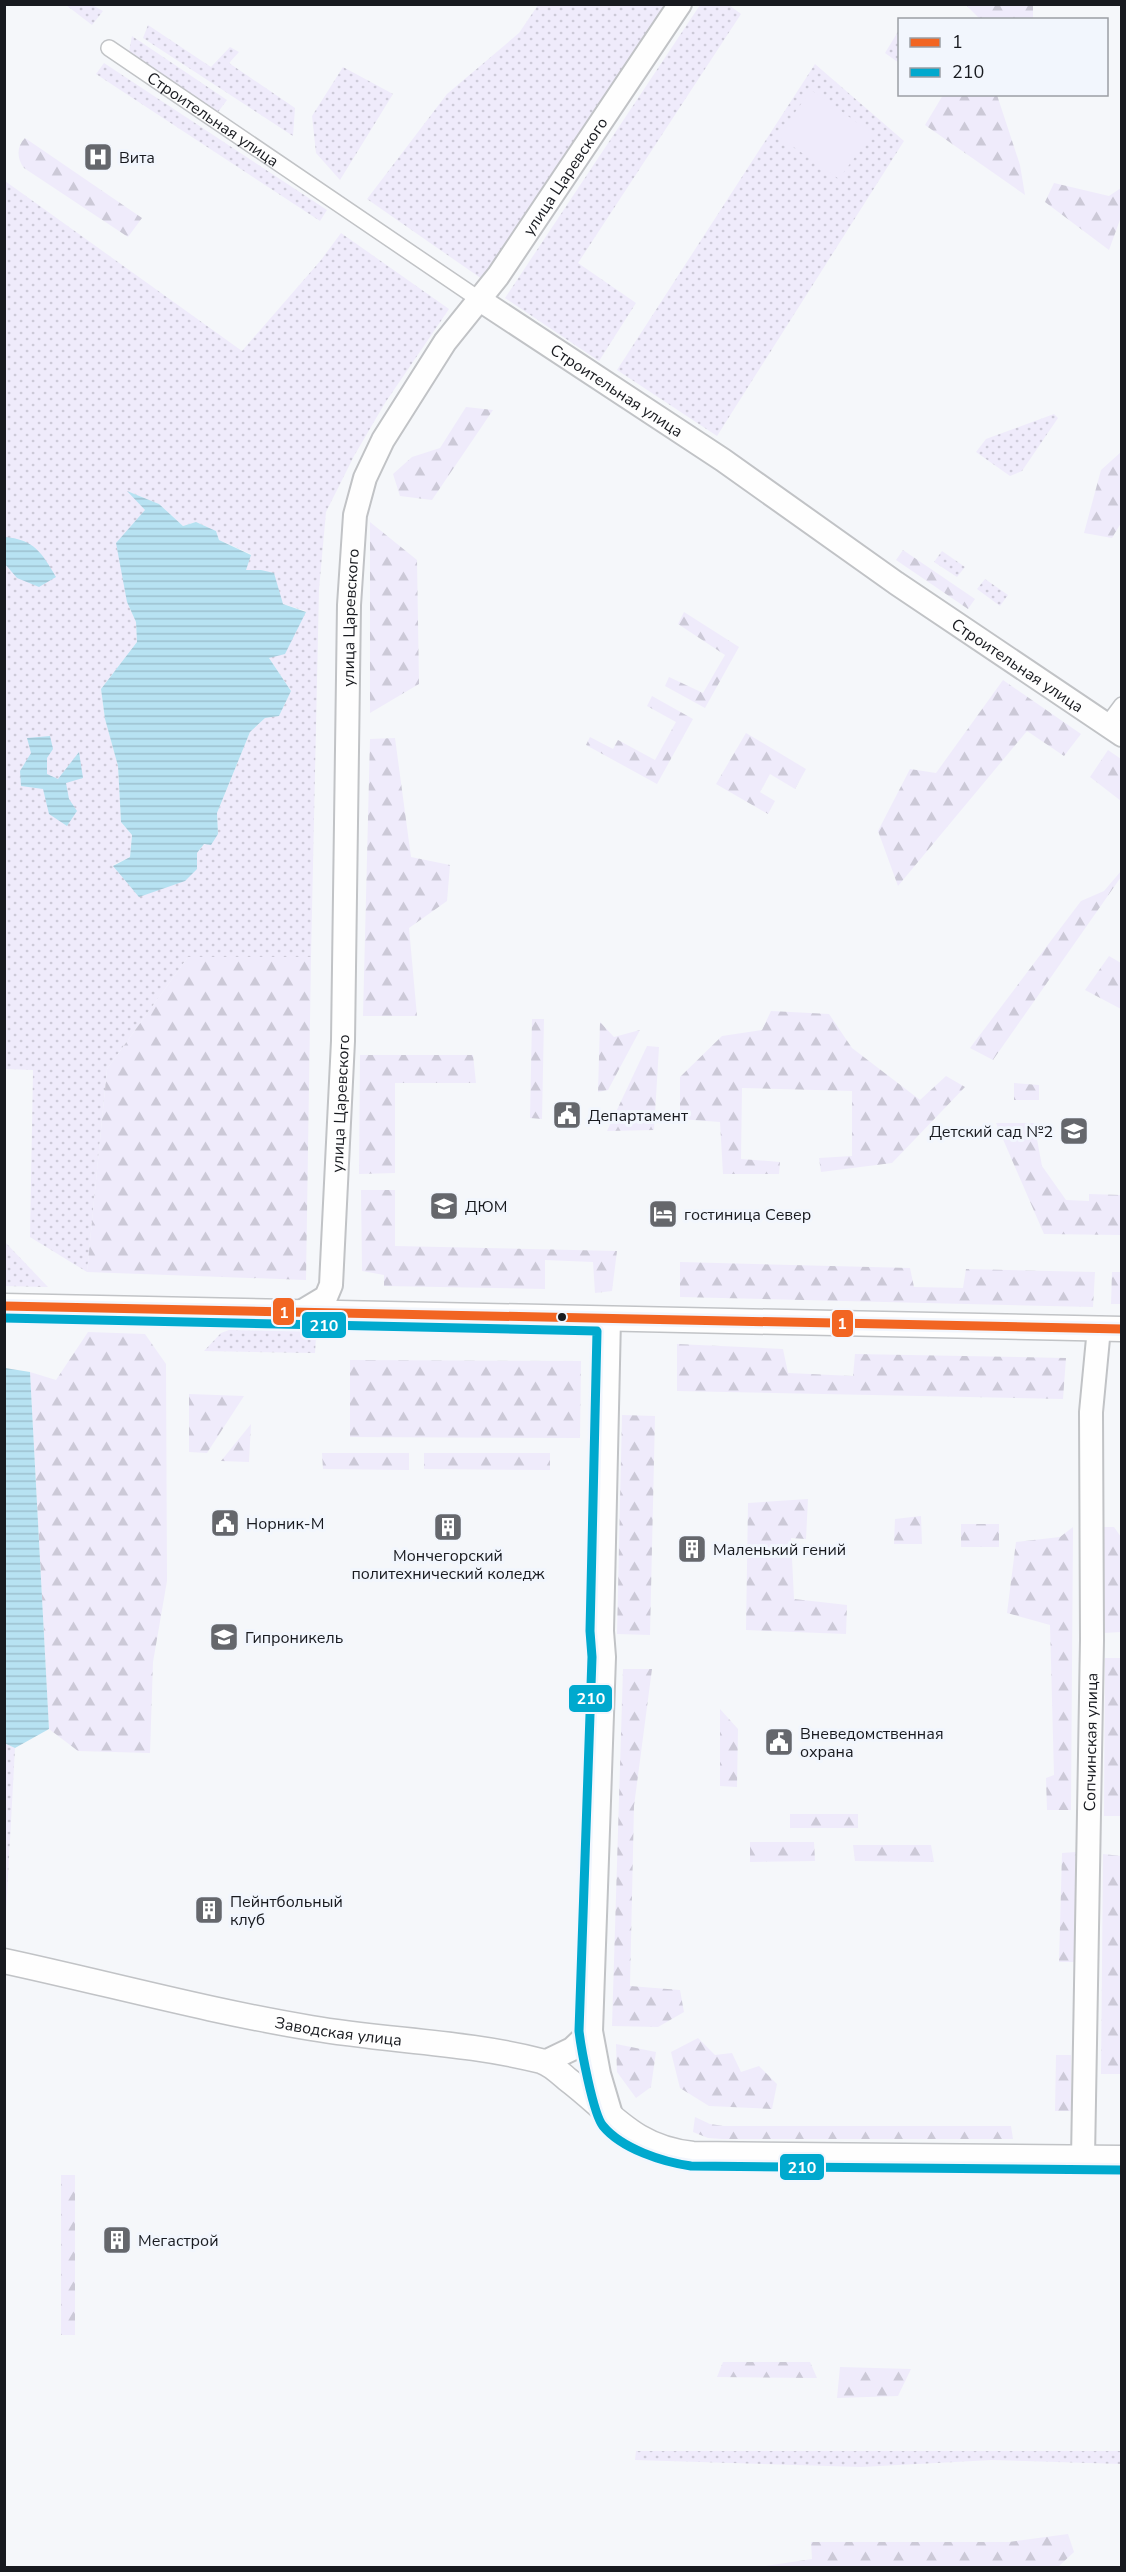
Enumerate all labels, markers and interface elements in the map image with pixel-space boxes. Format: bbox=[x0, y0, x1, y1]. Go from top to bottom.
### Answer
legend bbox=[898, 18, 1108, 96]
text: 1 bbox=[952, 30, 963, 54]
text: 210 bbox=[952, 60, 984, 84]
street label: Строительная улица bbox=[142, 67, 283, 172]
street label: улица Царевского bbox=[518, 113, 613, 240]
hospital icon: Вита bbox=[82, 141, 114, 173]
place label: Вита bbox=[119, 147, 155, 169]
street label: Строительная улица bbox=[546, 339, 687, 443]
street label: улица Царевского bbox=[338, 548, 365, 687]
street label: Строительная улица bbox=[947, 613, 1088, 718]
street label: улица Царевского bbox=[327, 1034, 355, 1173]
public building icon: Департамент bbox=[551, 1099, 583, 1131]
place label: Департамент bbox=[588, 1105, 689, 1127]
school or university icon: Детский сад №2 bbox=[1058, 1115, 1090, 1147]
place label: Детский сад №2 bbox=[929, 1121, 1053, 1143]
school or university icon: ДЮМ bbox=[428, 1190, 460, 1222]
place label: ДЮМ bbox=[465, 1196, 507, 1218]
hotel icon: гостиница Север bbox=[647, 1198, 679, 1230]
place label: гостиница Север bbox=[684, 1204, 811, 1226]
line badge: 1 bbox=[272, 1297, 295, 1326]
text: 1 bbox=[279, 1302, 289, 1324]
line badge: 1 bbox=[831, 1309, 854, 1338]
line badge: 210 bbox=[301, 1311, 347, 1339]
unlabelled marker bbox=[556, 1311, 568, 1323]
text: 1 bbox=[837, 1313, 847, 1335]
text: 210 bbox=[310, 1315, 338, 1337]
public building icon: Норник-М bbox=[209, 1507, 241, 1539]
building icon: Мончегорский политехнический коледж bbox=[432, 1511, 464, 1543]
place label: Норник-М bbox=[246, 1513, 324, 1535]
building icon: Маленький гений bbox=[676, 1533, 708, 1565]
place label: Маленький гений bbox=[713, 1539, 846, 1561]
place label: Мончегорский политехнический коледж bbox=[351, 1545, 545, 1585]
school or university icon: Гипроникель bbox=[208, 1621, 240, 1653]
place label: Гипроникель bbox=[245, 1627, 343, 1649]
street label: Сопчинская улица bbox=[1079, 1673, 1103, 1812]
line badge: 210 bbox=[568, 1684, 613, 1713]
text: 210 bbox=[577, 1688, 605, 1710]
place label: Вневедомственная охрана bbox=[800, 1723, 944, 1763]
public building icon: Вневедомственная охрана bbox=[763, 1726, 795, 1758]
place label: Пейнтбольный клуб bbox=[230, 1891, 343, 1931]
building icon: Пейнтбольный клуб bbox=[193, 1894, 225, 1926]
street label: Заводская улица bbox=[273, 2012, 403, 2052]
line badge: 210 bbox=[779, 2153, 825, 2181]
text: 210 bbox=[788, 2157, 816, 2179]
building icon: Мегастрой bbox=[101, 2224, 133, 2256]
place label: Мегастрой bbox=[138, 2230, 219, 2252]

